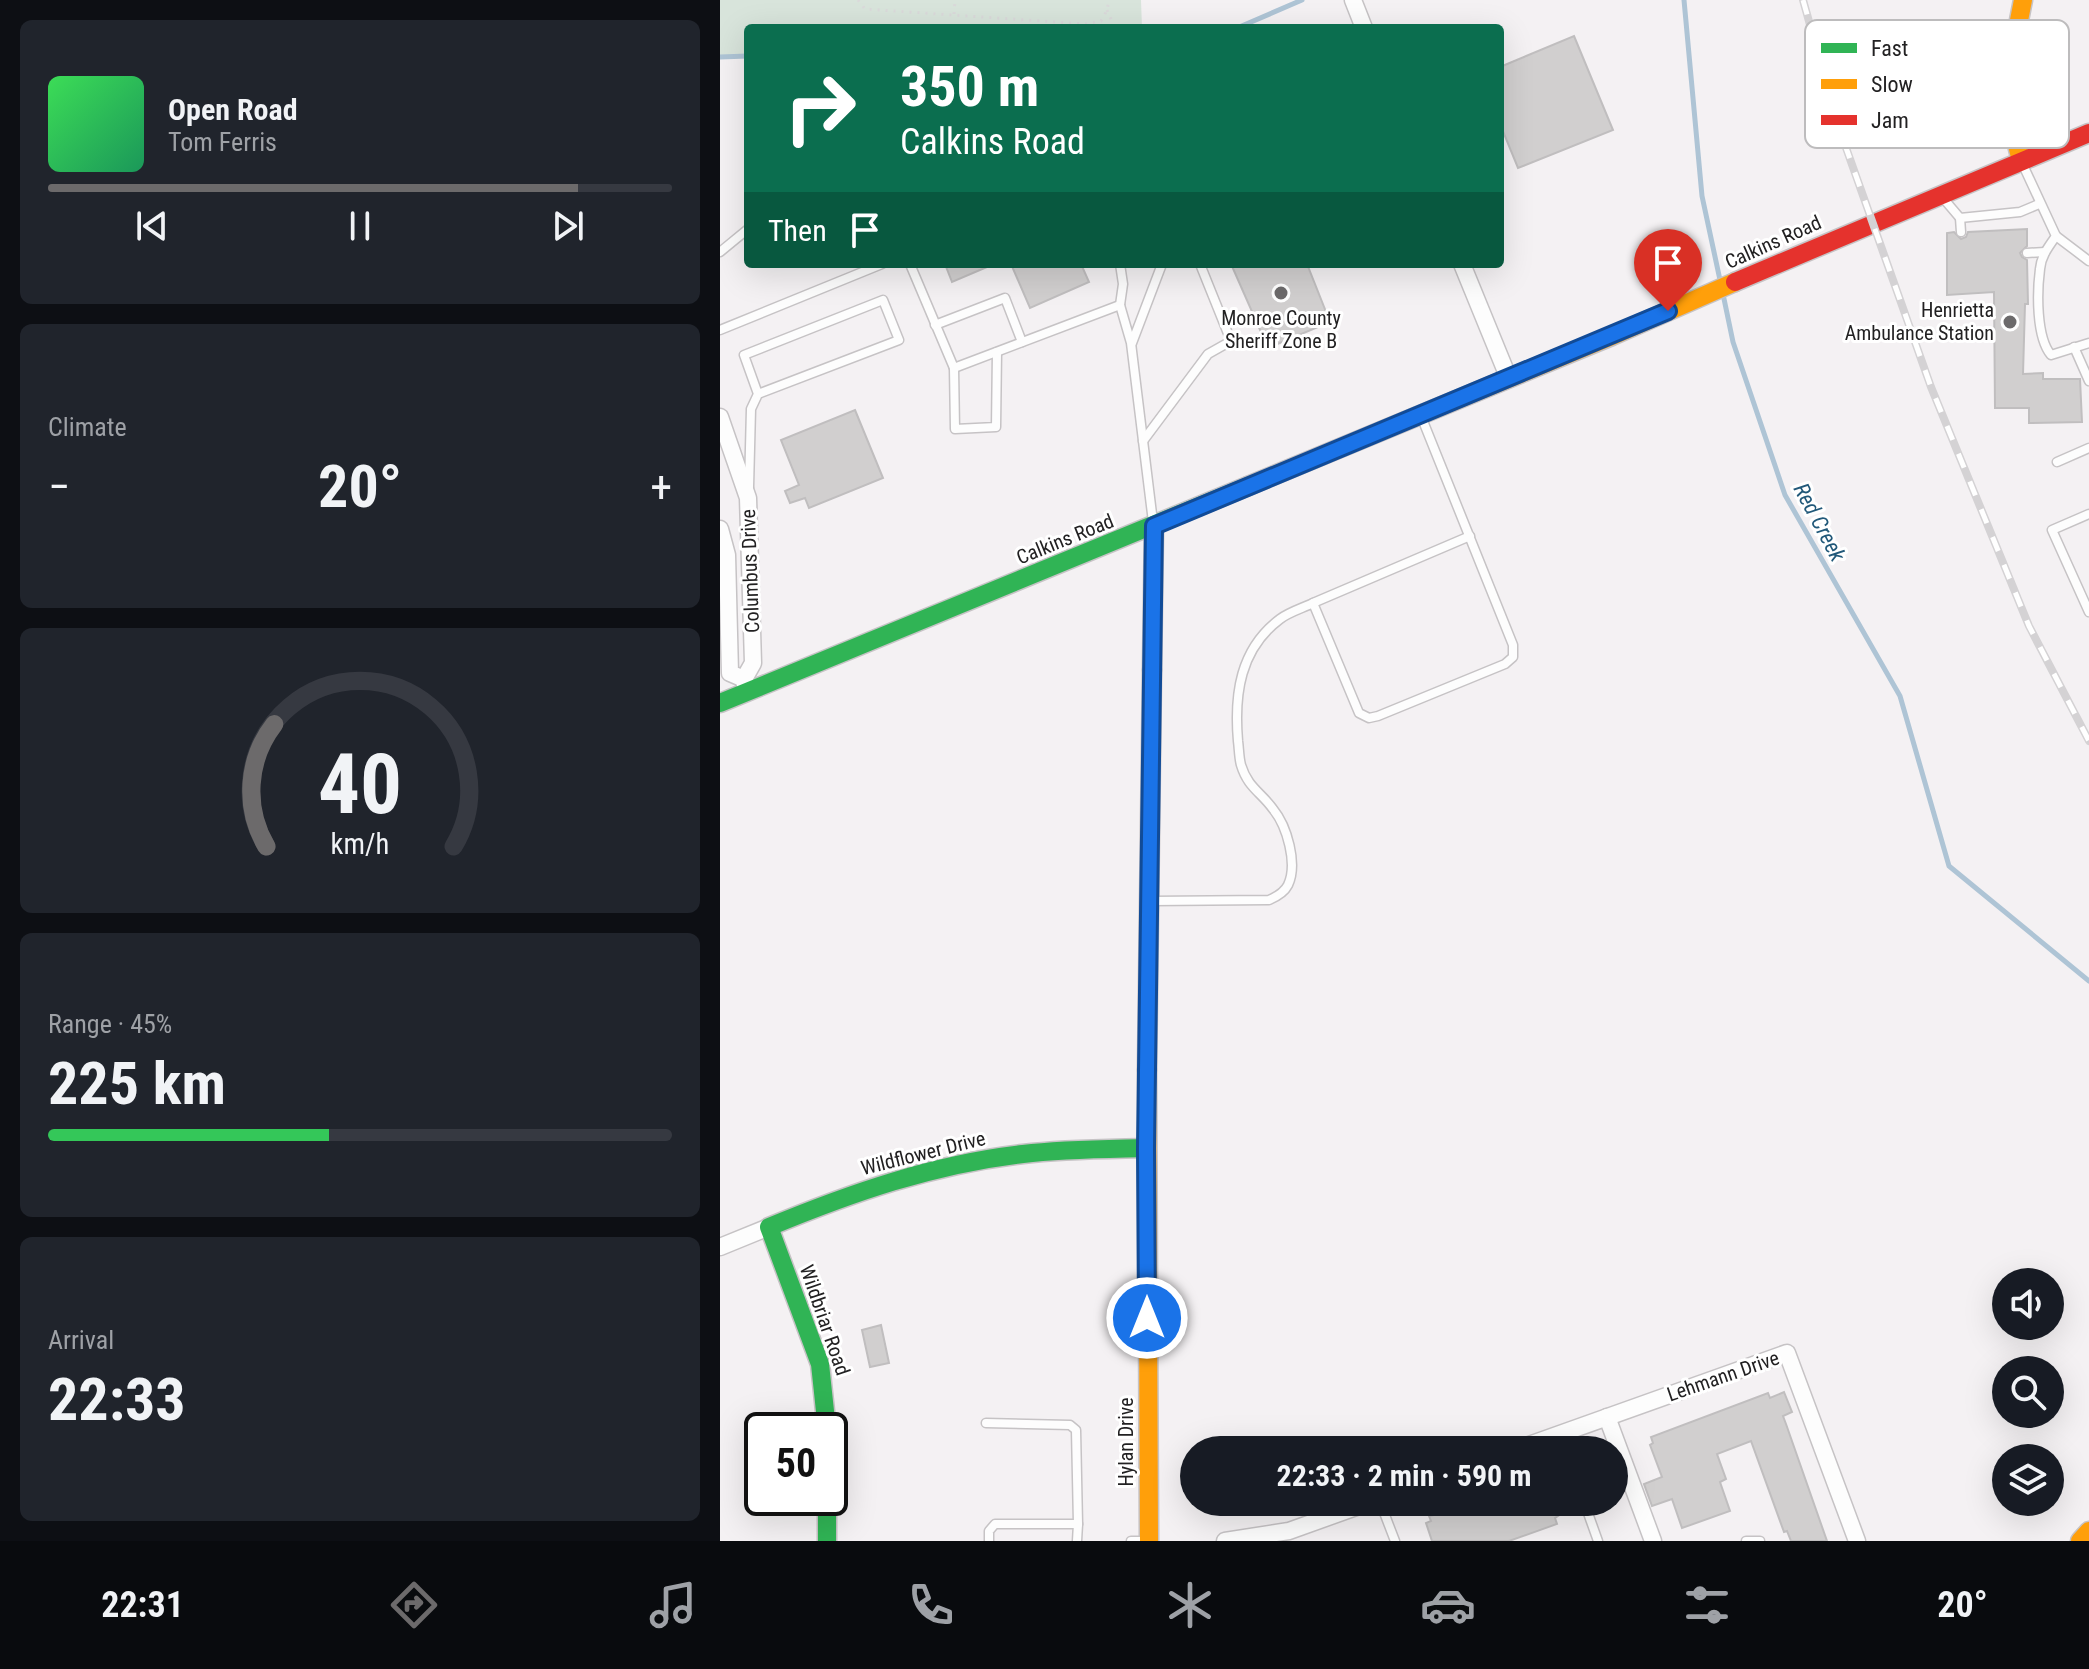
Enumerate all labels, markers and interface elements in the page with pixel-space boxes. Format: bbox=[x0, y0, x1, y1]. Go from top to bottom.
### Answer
legend bbox=[1805, 20, 2069, 148]
text: Fast bbox=[1871, 36, 1908, 61]
text: 350 m bbox=[900, 54, 1039, 120]
icon: right bbox=[768, 56, 872, 160]
text: Slow bbox=[1871, 72, 1913, 97]
text: Open Road bbox=[168, 92, 298, 127]
text: Jam bbox=[1871, 108, 1909, 133]
text: Calkins Road bbox=[900, 121, 1085, 163]
text: Tom Ferris bbox=[168, 127, 277, 157]
icon: previous bbox=[130, 204, 174, 248]
icon: pause bbox=[338, 204, 382, 248]
icon: next bbox=[546, 204, 590, 248]
icon: arrive bbox=[843, 208, 887, 252]
street label: Calkins Road bbox=[1721, 210, 1825, 274]
text: Then bbox=[768, 213, 827, 248]
pin bbox=[1634, 229, 1702, 311]
icon: arrive bbox=[1646, 241, 1690, 285]
marker: Monroe County Sheriff Zone B bbox=[1272, 284, 1290, 302]
place label: Henrietta Ambulance Station bbox=[1845, 298, 1994, 345]
place label: Monroe County Sheriff Zone B bbox=[1221, 306, 1341, 353]
marker: Henrietta Ambulance Station bbox=[2001, 313, 2019, 331]
text: Climate bbox=[48, 412, 127, 442]
text: 20° bbox=[318, 451, 402, 522]
text: − bbox=[48, 461, 70, 513]
text: + bbox=[650, 461, 672, 513]
water label: Red Creek bbox=[1789, 479, 1851, 566]
street label: Columbus Drive bbox=[736, 509, 764, 633]
street label: Calkins Road bbox=[1013, 509, 1117, 569]
text: 40 bbox=[318, 735, 402, 832]
text: km/h bbox=[331, 827, 389, 861]
text: Range · 45% bbox=[48, 1009, 172, 1039]
text: 225 km bbox=[48, 1048, 226, 1119]
street label: Wildflower Drive bbox=[858, 1126, 988, 1180]
street label: Wildbriar Road bbox=[795, 1262, 855, 1378]
map controls bbox=[1992, 1268, 2064, 1516]
button: sound bbox=[1992, 1268, 2064, 1340]
position arrow bbox=[1105, 1276, 1189, 1360]
text: Arrival bbox=[48, 1325, 114, 1355]
street label: Lehmann Drive bbox=[1664, 1346, 1782, 1406]
button: search bbox=[1992, 1356, 2064, 1428]
text: 22:33 bbox=[48, 1364, 186, 1435]
street label: Hylan Drive bbox=[1114, 1397, 1138, 1487]
speed limit sign: 50 bbox=[744, 1412, 848, 1516]
button: layers bbox=[1992, 1444, 2064, 1516]
text: 22:33 · 2 min · 590 m bbox=[1277, 1458, 1531, 1493]
icon: directions bbox=[386, 1577, 442, 1633]
icon: music bbox=[645, 1577, 701, 1633]
icon: phone bbox=[903, 1577, 959, 1633]
icon: climate bbox=[1162, 1577, 1218, 1633]
icon: car bbox=[1420, 1577, 1476, 1633]
icon: filters bbox=[1679, 1577, 1735, 1633]
text: 22:31 bbox=[101, 1584, 184, 1626]
text: 20° bbox=[1937, 1584, 1988, 1626]

